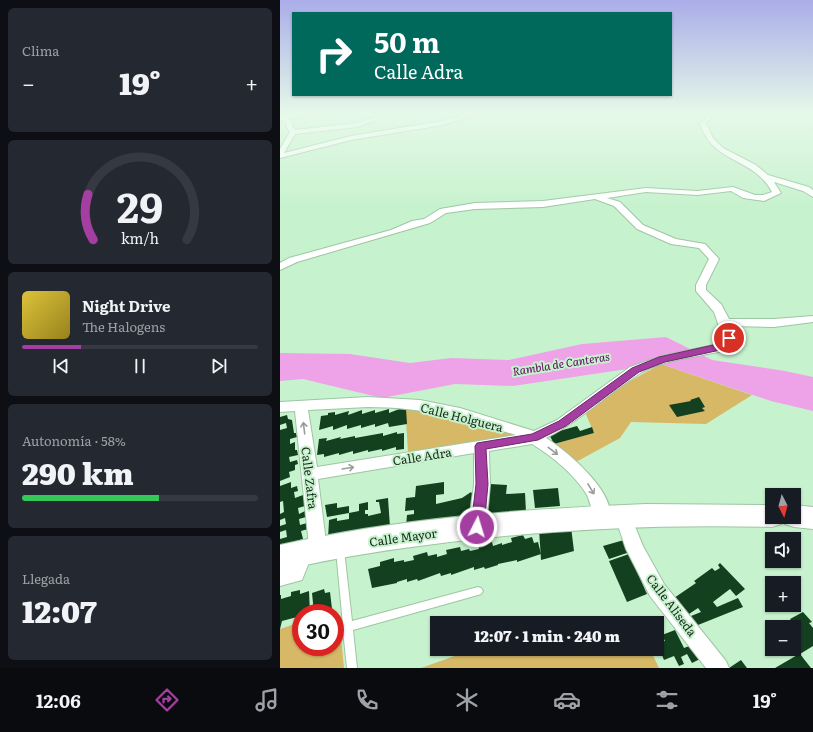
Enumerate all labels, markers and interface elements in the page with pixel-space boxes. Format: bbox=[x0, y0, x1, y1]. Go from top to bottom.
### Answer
text: 50 m bbox=[374, 20, 440, 62]
icon: right bbox=[308, 28, 360, 80]
text: Clima bbox=[22, 41, 59, 60]
text: Calle Adra bbox=[374, 58, 463, 85]
text: 19° bbox=[119, 60, 161, 104]
text: − bbox=[22, 66, 35, 99]
text: + bbox=[245, 66, 258, 99]
text: 29 bbox=[117, 174, 163, 236]
text: km/h bbox=[121, 227, 160, 248]
text: Night Drive bbox=[82, 294, 171, 317]
text: The Halogens bbox=[82, 317, 165, 336]
pin bbox=[712, 321, 746, 355]
icon: arrive bbox=[718, 327, 740, 349]
water label: Rambla de Canteras bbox=[511, 347, 611, 379]
icon: previous bbox=[50, 355, 72, 377]
icon: pause bbox=[129, 355, 151, 377]
icon: next bbox=[208, 355, 230, 377]
street label: Calle Holguera bbox=[419, 398, 506, 436]
one-way arrow bbox=[300, 422, 307, 435]
text: Autonomía · 58% bbox=[22, 431, 126, 450]
street label: Calle Adra bbox=[391, 442, 453, 470]
street label: Calle Zafra bbox=[297, 446, 323, 511]
one-way arrow bbox=[547, 447, 558, 456]
text: 290 km bbox=[22, 450, 134, 494]
one-way arrow bbox=[341, 464, 354, 472]
one-way arrow bbox=[587, 483, 595, 495]
north arrow bbox=[765, 488, 801, 524]
map controls bbox=[765, 488, 801, 656]
position arrow bbox=[456, 506, 498, 548]
street label: Calle Mayor bbox=[368, 523, 438, 551]
button: sound bbox=[765, 532, 801, 568]
text: Llegada bbox=[22, 569, 70, 588]
street label: Calle Aliseda bbox=[643, 570, 702, 640]
button: + bbox=[765, 576, 801, 612]
text: 12:07 bbox=[22, 588, 97, 632]
speed limit sign: 30 bbox=[292, 604, 344, 656]
button: − bbox=[765, 620, 801, 656]
text: 12:07 · 1 min · 240 m bbox=[474, 624, 620, 647]
icon: directions bbox=[153, 686, 181, 714]
icon: music bbox=[253, 686, 281, 714]
icon: phone bbox=[353, 686, 381, 714]
icon: climate bbox=[453, 686, 481, 714]
icon: car bbox=[553, 686, 581, 714]
icon: filters bbox=[653, 686, 681, 714]
text: 12:06 bbox=[36, 687, 81, 714]
text: 19° bbox=[753, 687, 777, 714]

